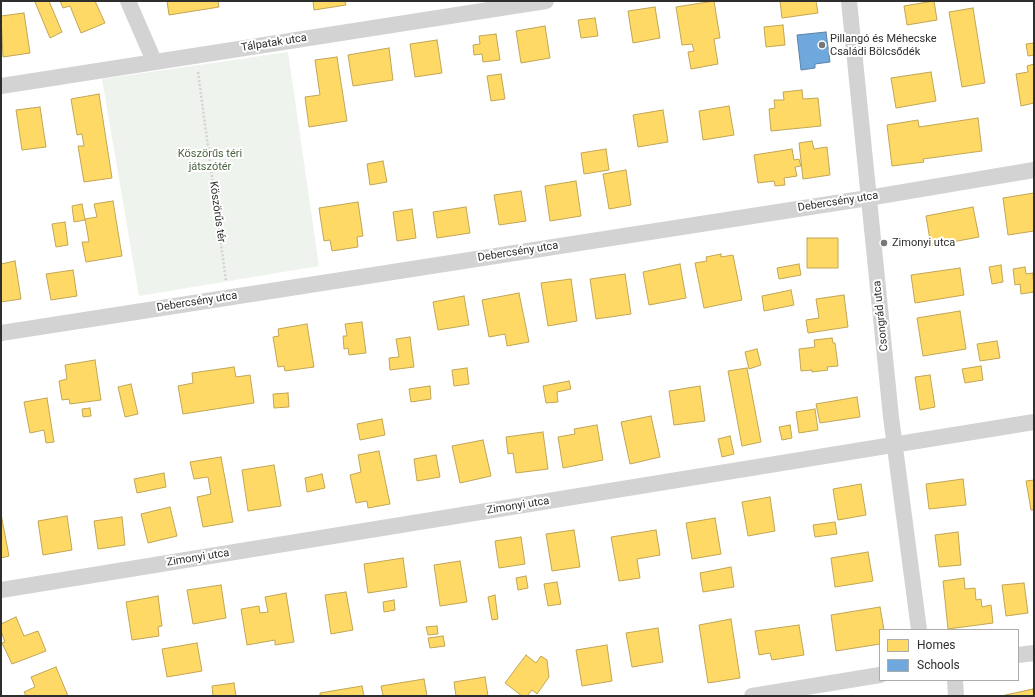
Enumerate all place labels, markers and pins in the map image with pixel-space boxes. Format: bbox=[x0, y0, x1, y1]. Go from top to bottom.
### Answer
place label: Pillangó és Méhecske Családi Bölcsődék bbox=[830, 32, 937, 58]
marker: Pillangó és Méhecske Családi Bölcsődék bbox=[817, 40, 827, 50]
place label: Zimonyi utca bbox=[892, 236, 955, 250]
marker: Zimonyi utca bbox=[879, 238, 889, 248]

